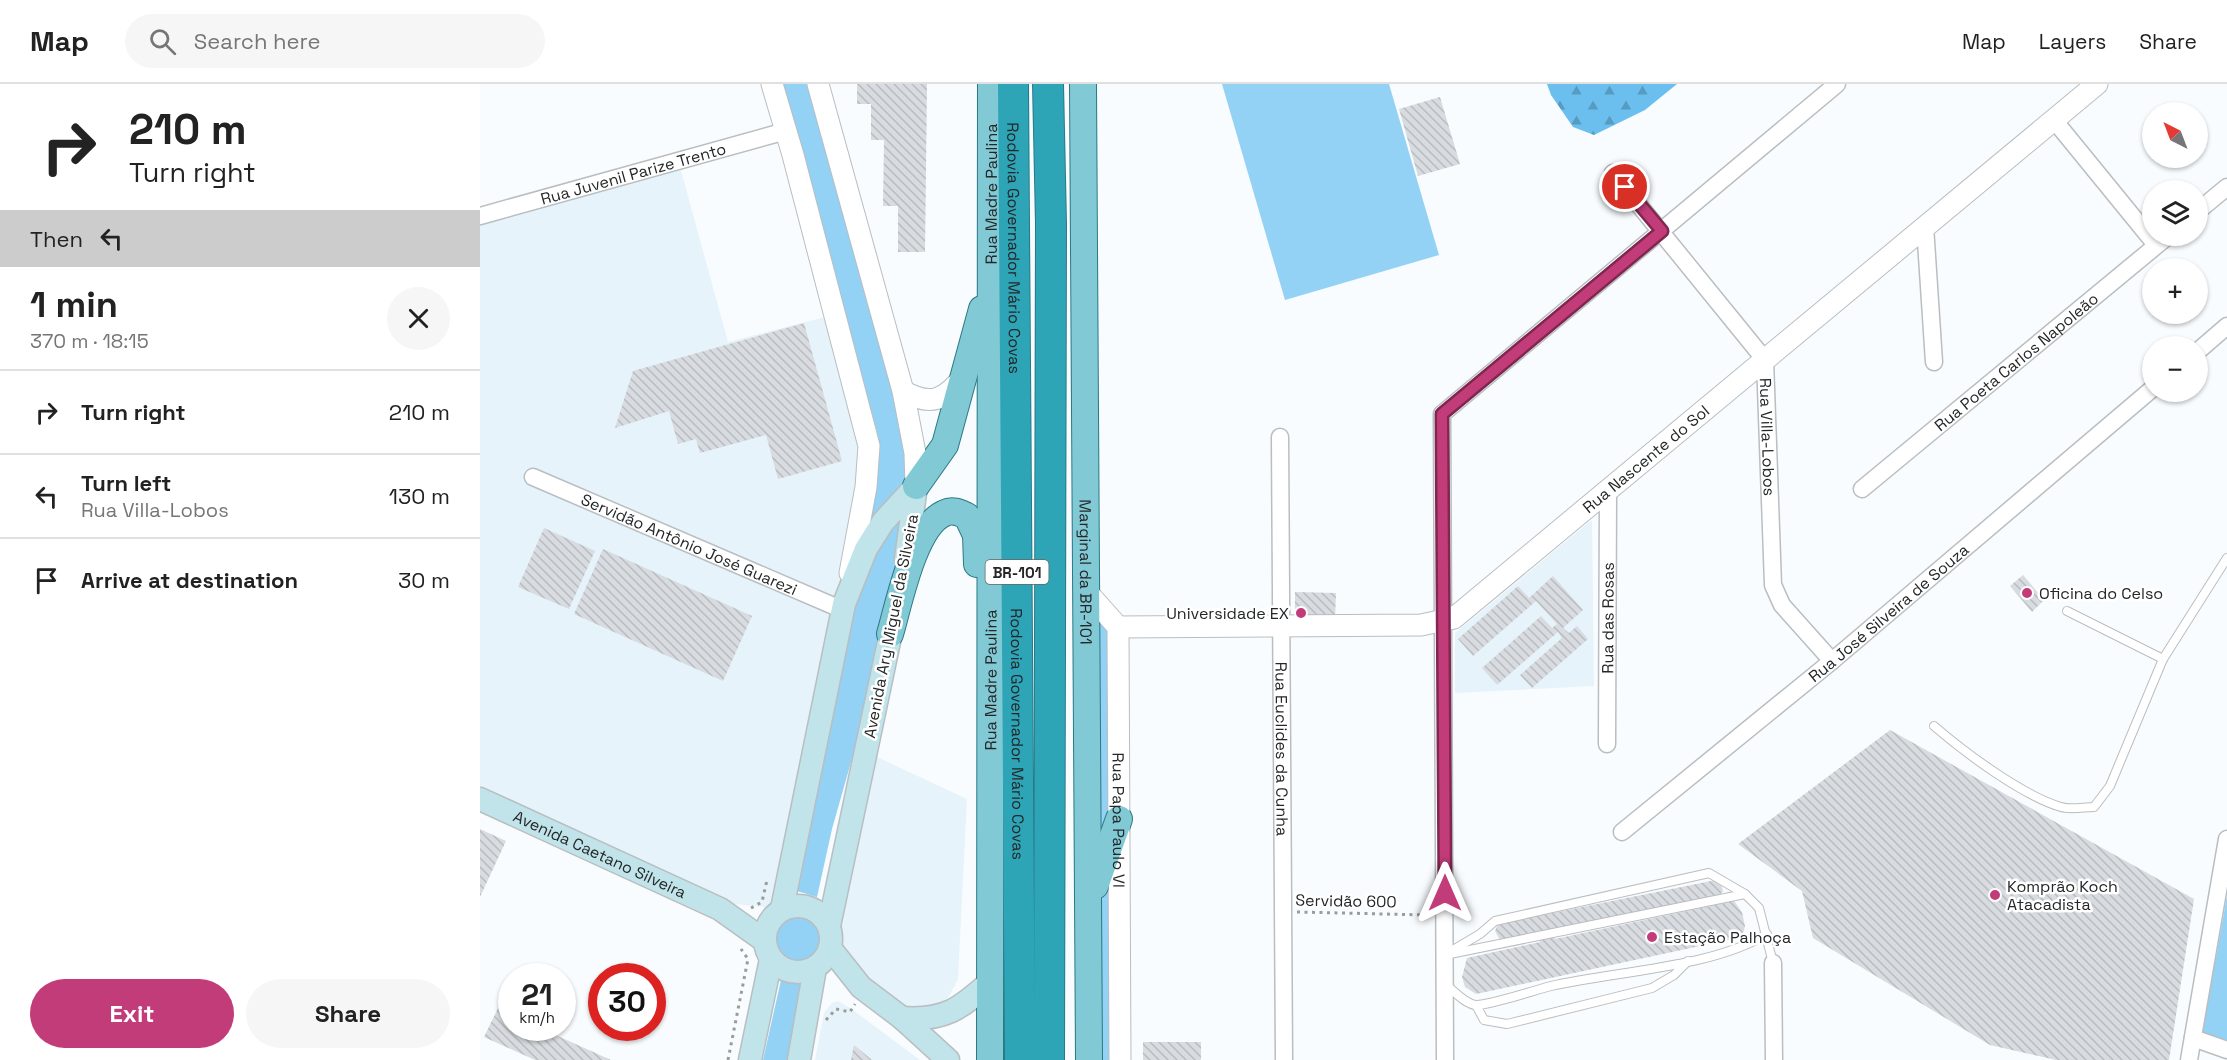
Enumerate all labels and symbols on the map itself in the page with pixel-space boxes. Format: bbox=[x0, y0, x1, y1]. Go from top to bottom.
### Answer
north arrow bbox=[2142, 102, 2208, 168]
street label: Rodovia Governador Mário Covas bbox=[1003, 122, 1026, 374]
street label: Rua Madre Paulina bbox=[980, 124, 1001, 264]
street label: Rua Juvenil Parize Trento bbox=[538, 138, 728, 209]
pin bbox=[1599, 161, 1650, 212]
street label: Rua Poeta Carlos Napoleão bbox=[1930, 288, 2102, 435]
street label: Rua Villa-Lobos bbox=[1755, 377, 1780, 496]
street label: Rua Nascente do Sol bbox=[1578, 400, 1714, 518]
street label: Servidão Antônio José Guarezi bbox=[578, 488, 801, 600]
street label: Marginal da BR-101 bbox=[1075, 499, 1097, 645]
street label: Avenida Ary Miguel da Silveira bbox=[859, 512, 923, 740]
street label: Rua José Silveira de Souza bbox=[1804, 539, 1973, 687]
road number: BR-101 bbox=[986, 560, 1048, 584]
street label: Rua das Rosas bbox=[1597, 562, 1618, 674]
place label: Oficina do Celso bbox=[2039, 583, 2163, 604]
marker: Oficina do Celso bbox=[2020, 586, 2034, 600]
place label: Universidade EX bbox=[1166, 603, 1289, 624]
marker: Universidade EX bbox=[1294, 606, 1308, 620]
street label: Rodovia Governador Mário Covas bbox=[1006, 608, 1029, 860]
street label: Rua Madre Paulina bbox=[980, 610, 1001, 750]
street label: Rua Euclides da Cunha bbox=[1271, 662, 1293, 836]
street label: Rua Papa Paulo VI bbox=[1108, 753, 1130, 888]
street label: Avenida Caetano Silveira bbox=[510, 805, 690, 903]
position arrow bbox=[1413, 861, 1477, 925]
place label: Komprão Koch Atacadista bbox=[2007, 876, 2118, 915]
marker: Komprão Koch Atacadista bbox=[1988, 888, 2002, 902]
street label: Servidão 600 bbox=[1295, 890, 1397, 912]
place label: Estação Palhoça bbox=[1664, 927, 1791, 948]
marker: Estação Palhoça bbox=[1645, 930, 1659, 944]
speed limit sign: 30 bbox=[588, 963, 666, 1041]

